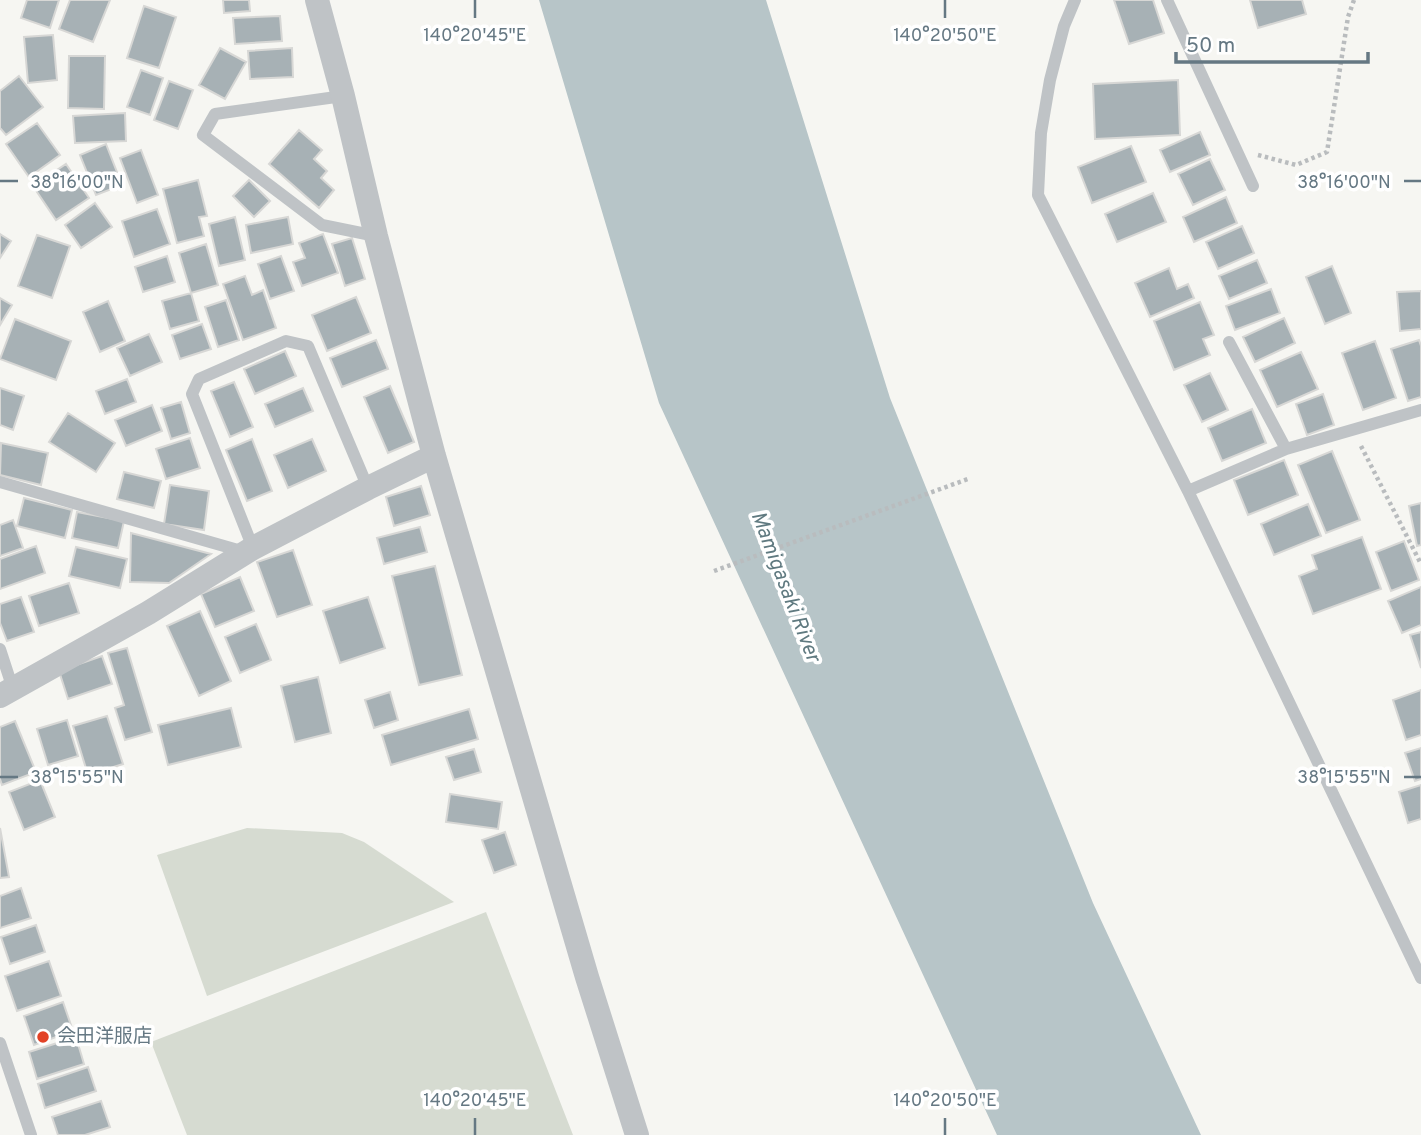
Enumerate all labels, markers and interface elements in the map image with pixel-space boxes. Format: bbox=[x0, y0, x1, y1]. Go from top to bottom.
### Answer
scale bar bbox=[1176, 21, 1368, 65]
text: 140°20'45"E bbox=[423, 25, 527, 48]
text: 140°20'50"E bbox=[893, 25, 997, 48]
text: 50 m bbox=[1186, 33, 1235, 60]
text: 38°16'00"N bbox=[30, 172, 124, 195]
text: 38°16'00"N bbox=[1297, 172, 1391, 195]
water label: Mamigasaki River bbox=[744, 508, 827, 668]
text: 38°15'55"N bbox=[30, 767, 124, 790]
text: 38°15'55"N bbox=[1297, 767, 1391, 790]
place label: 会田洋服店 bbox=[57, 1025, 152, 1049]
marker: 会田洋服店 bbox=[35, 1029, 51, 1045]
text: 140°20'45"E bbox=[423, 1090, 527, 1113]
text: 140°20'50"E bbox=[893, 1090, 997, 1113]

